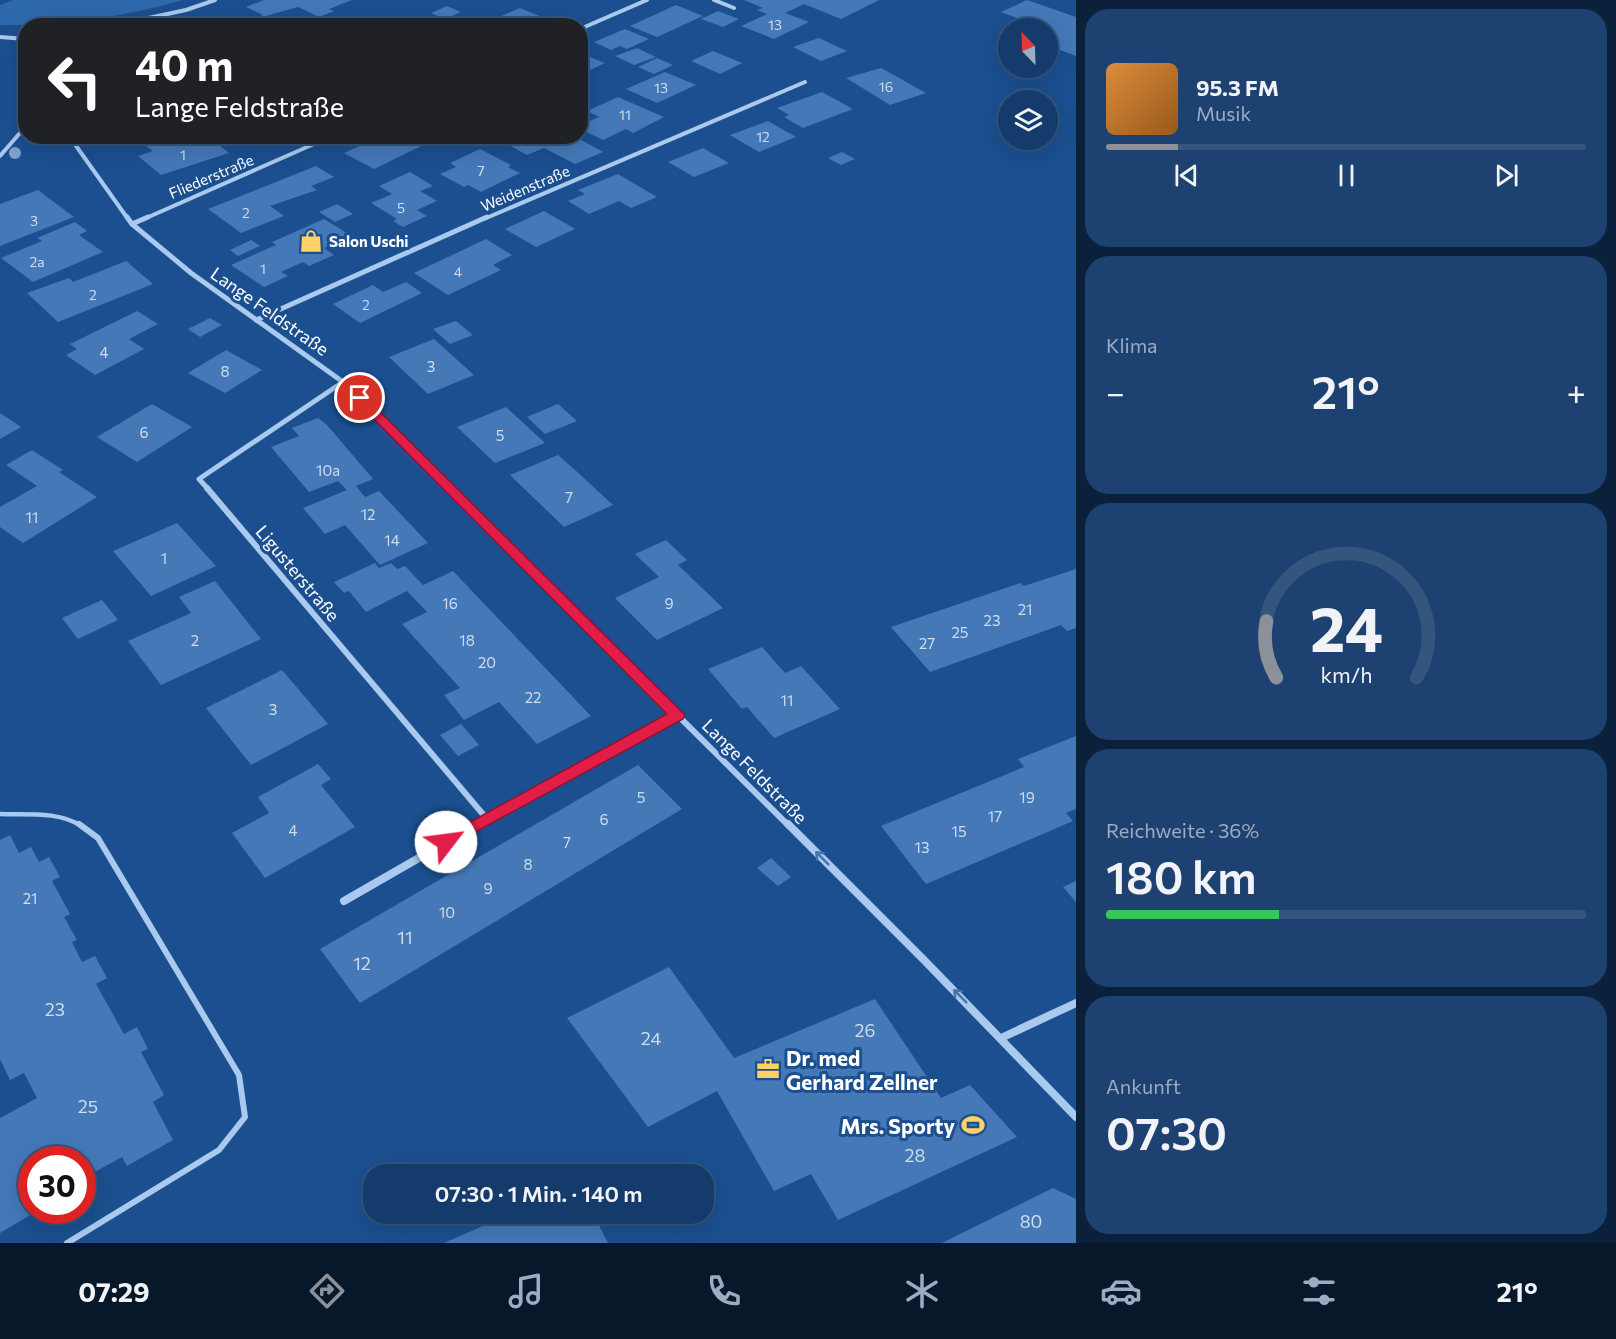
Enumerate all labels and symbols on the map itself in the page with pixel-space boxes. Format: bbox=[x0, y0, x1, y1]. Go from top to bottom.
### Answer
house number: 13 bbox=[768, 16, 782, 33]
north arrow bbox=[998, 18, 1058, 78]
house number: 16 bbox=[879, 78, 893, 95]
house number: 13 bbox=[654, 79, 668, 96]
house number: 11 bbox=[619, 106, 631, 123]
house number: 12 bbox=[756, 128, 770, 145]
house number: 1 bbox=[180, 146, 186, 163]
street label: Fliederstraße bbox=[166, 150, 256, 202]
street label: Weidenstraße bbox=[478, 161, 572, 215]
house number: 7 bbox=[477, 162, 485, 179]
house number: 5 bbox=[397, 199, 405, 216]
house number: 2 bbox=[242, 204, 250, 221]
house number: 3 bbox=[30, 212, 38, 229]
shop icon: Salon Uschi bbox=[298, 228, 324, 254]
place label: Salon Uschi bbox=[329, 232, 409, 250]
house number: 2a bbox=[29, 253, 45, 270]
house number: 1 bbox=[260, 260, 266, 277]
street label: Lange Feldstraße bbox=[207, 262, 333, 360]
house number: 4 bbox=[454, 263, 463, 280]
house number: 2 bbox=[89, 286, 97, 303]
house number: 2 bbox=[362, 296, 370, 313]
house number: 4 bbox=[100, 343, 109, 361]
house number: 3 bbox=[427, 357, 435, 375]
house number: 8 bbox=[220, 362, 230, 380]
pin bbox=[334, 372, 385, 423]
house number: 6 bbox=[139, 423, 149, 441]
house number: 5 bbox=[496, 426, 504, 444]
house number: 10a bbox=[316, 461, 340, 479]
house number: 7 bbox=[565, 488, 573, 506]
house number: 12 bbox=[361, 505, 375, 523]
house number: 11 bbox=[26, 508, 38, 526]
street label: Ligusterstraße bbox=[251, 520, 345, 626]
house number: 14 bbox=[384, 531, 400, 549]
house number: 1 bbox=[161, 549, 167, 567]
house number: 16 bbox=[442, 594, 458, 612]
house number: 9 bbox=[664, 594, 674, 612]
house number: 21 bbox=[1018, 600, 1032, 618]
house number: 23 bbox=[984, 611, 1000, 629]
house number: 25 bbox=[952, 623, 968, 641]
house number: 2 bbox=[191, 631, 199, 649]
house number: 18 bbox=[459, 631, 475, 649]
house number: 27 bbox=[919, 634, 935, 652]
house number: 20 bbox=[478, 653, 496, 671]
house number: 22 bbox=[525, 688, 541, 706]
house number: 11 bbox=[781, 691, 793, 709]
house number: 3 bbox=[269, 700, 277, 718]
street label: Lange Feldstraße bbox=[698, 714, 812, 828]
house number: 5 bbox=[637, 788, 645, 806]
house number: 19 bbox=[1019, 788, 1035, 806]
house number: 17 bbox=[988, 807, 1002, 825]
position arrow bbox=[414, 810, 478, 874]
house number: 6 bbox=[599, 810, 609, 828]
house number: 4 bbox=[289, 821, 298, 839]
house number: 15 bbox=[951, 822, 967, 840]
house number: 7 bbox=[563, 833, 571, 851]
house number: 13 bbox=[915, 838, 929, 856]
one-way arrow bbox=[815, 851, 829, 866]
house number: 8 bbox=[523, 855, 533, 873]
house number: 9 bbox=[483, 879, 493, 897]
house number: 21 bbox=[23, 889, 37, 907]
house number: 10 bbox=[439, 903, 455, 921]
house number: 11 bbox=[397, 926, 413, 948]
house number: 12 bbox=[353, 952, 371, 974]
one-way arrow bbox=[953, 989, 967, 1004]
house number: 23 bbox=[45, 998, 65, 1020]
house number: 26 bbox=[855, 1019, 875, 1041]
house number: 24 bbox=[641, 1027, 661, 1049]
place label: Dr. med Gerhard Zellner bbox=[786, 1045, 938, 1094]
office icon: Dr. med Gerhard Zellner bbox=[755, 1056, 781, 1082]
house number: 25 bbox=[78, 1095, 98, 1117]
sports icon: Mrs. Sporty bbox=[960, 1112, 986, 1138]
place label: Mrs. Sporty bbox=[840, 1113, 955, 1138]
house number: 28 bbox=[905, 1144, 926, 1166]
speed limit sign: 30 bbox=[18, 1146, 96, 1224]
house number: 80 bbox=[1020, 1210, 1042, 1232]

